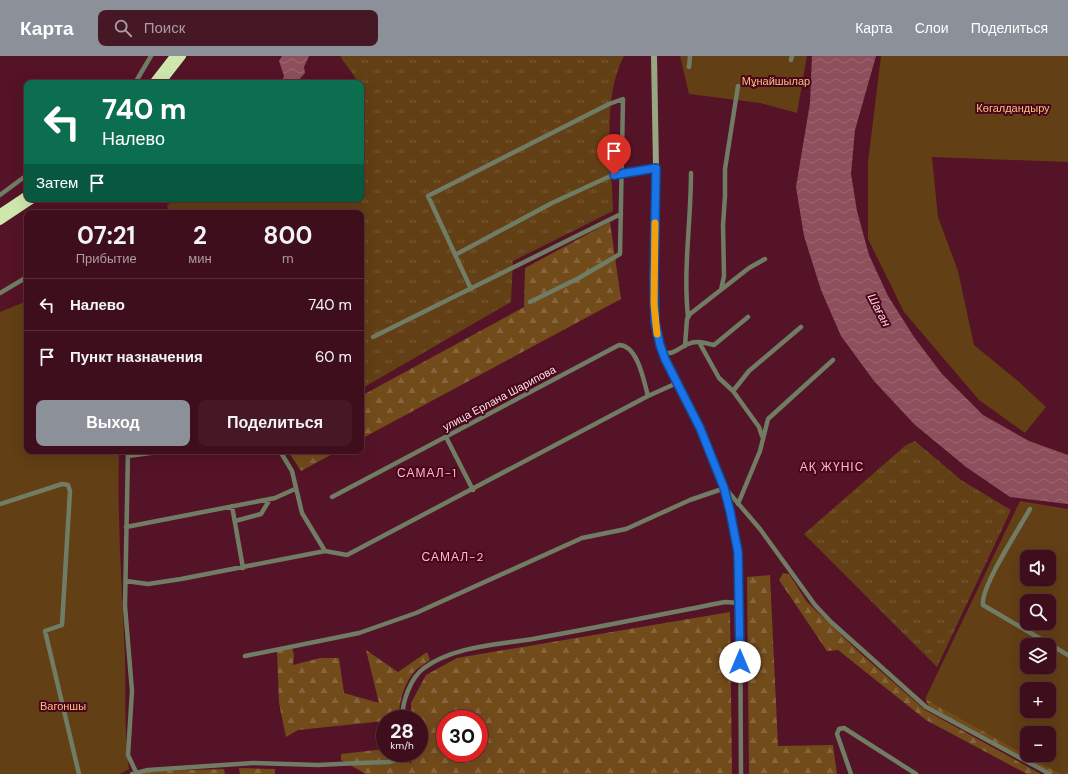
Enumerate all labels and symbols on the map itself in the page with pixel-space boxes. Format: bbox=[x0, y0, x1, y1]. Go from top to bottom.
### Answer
park label: Мұнайшылар bbox=[742, 74, 810, 88]
park label: Көгалдандыру bbox=[976, 101, 1050, 115]
pin bbox=[597, 134, 631, 175]
water label: Шаған bbox=[864, 291, 895, 330]
street label: улица Ерлана Шарипова bbox=[440, 362, 559, 434]
district label: АҚ ЖҮНІС bbox=[800, 459, 864, 475]
district label: САМАЛ-1 bbox=[397, 465, 457, 481]
district label: САМАЛ-2 bbox=[422, 549, 484, 565]
position arrow bbox=[719, 641, 761, 683]
park label: Вагоншы bbox=[40, 699, 86, 713]
speed limit sign: 30 bbox=[436, 710, 488, 762]

